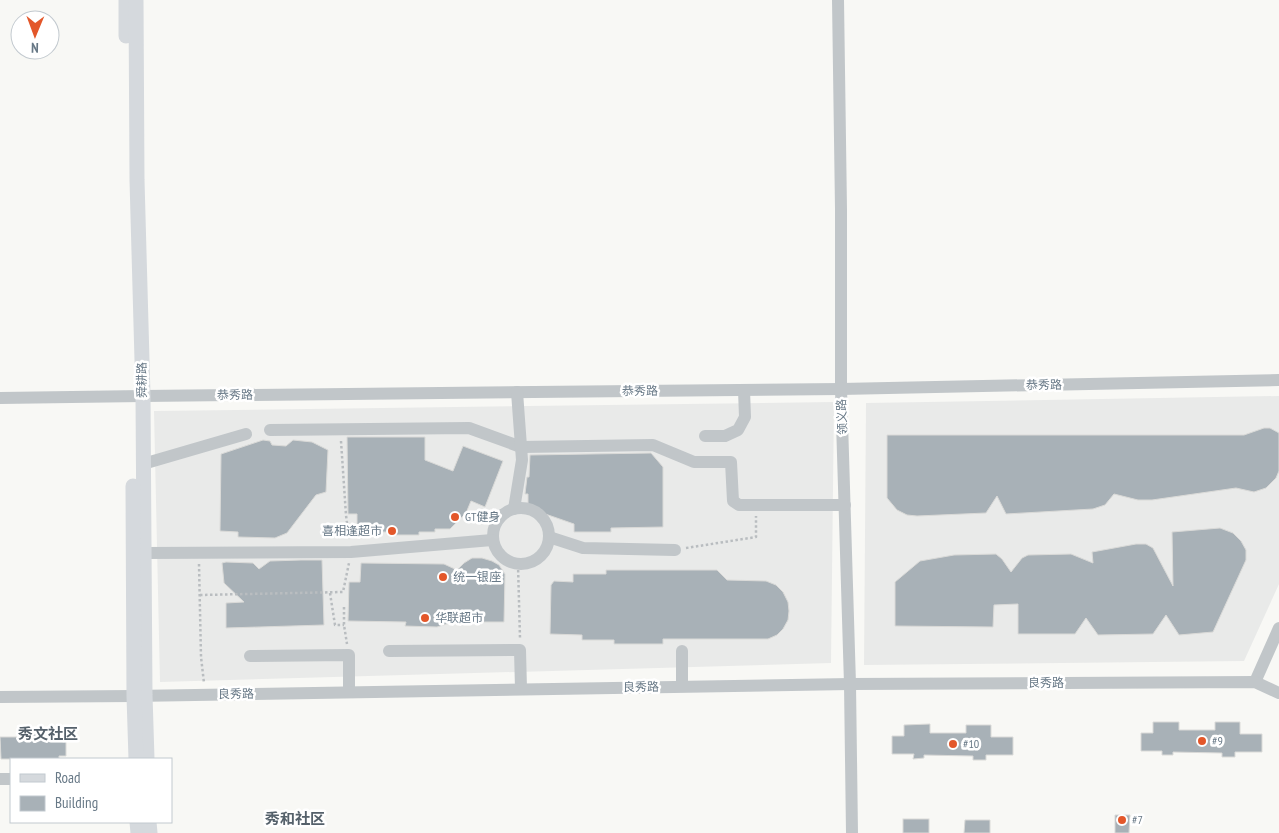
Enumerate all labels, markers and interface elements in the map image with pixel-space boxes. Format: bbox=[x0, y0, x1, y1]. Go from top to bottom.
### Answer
north arrow bbox=[10, 10, 60, 60]
text: N bbox=[31, 39, 39, 57]
street label: 舜耕路 bbox=[134, 362, 149, 398]
street label: 恭秀路 bbox=[1026, 377, 1062, 392]
street label: 恭秀路 bbox=[622, 383, 658, 398]
street label: 恭秀路 bbox=[217, 387, 253, 402]
street label: 领义路 bbox=[833, 399, 850, 435]
place label: GT健身 bbox=[465, 509, 500, 524]
marker: GT健身 bbox=[449, 511, 461, 523]
place label: 喜相逢超市 bbox=[322, 523, 382, 538]
marker: 喜相逢超市 bbox=[386, 525, 398, 537]
place label: 统一银座 bbox=[453, 569, 501, 584]
marker: 统一银座 bbox=[437, 571, 449, 583]
place label: 华联超市 bbox=[435, 610, 483, 625]
marker: 华联超市 bbox=[419, 612, 431, 624]
street label: 良秀路 bbox=[1028, 675, 1064, 690]
street label: 良秀路 bbox=[623, 679, 659, 694]
street label: 良秀路 bbox=[218, 686, 254, 701]
district label: 秀文社区 bbox=[18, 724, 78, 743]
place label: #9 bbox=[1212, 733, 1223, 748]
marker: #9 bbox=[1196, 735, 1208, 747]
place label: #10 bbox=[963, 736, 979, 751]
marker: #10 bbox=[947, 738, 959, 750]
legend bbox=[10, 758, 172, 823]
text: Road bbox=[55, 768, 81, 787]
text: Building bbox=[55, 793, 98, 812]
district label: 秀和社区 bbox=[265, 809, 325, 828]
place label: #7 bbox=[1132, 812, 1143, 827]
marker: #7 bbox=[1116, 814, 1128, 826]

